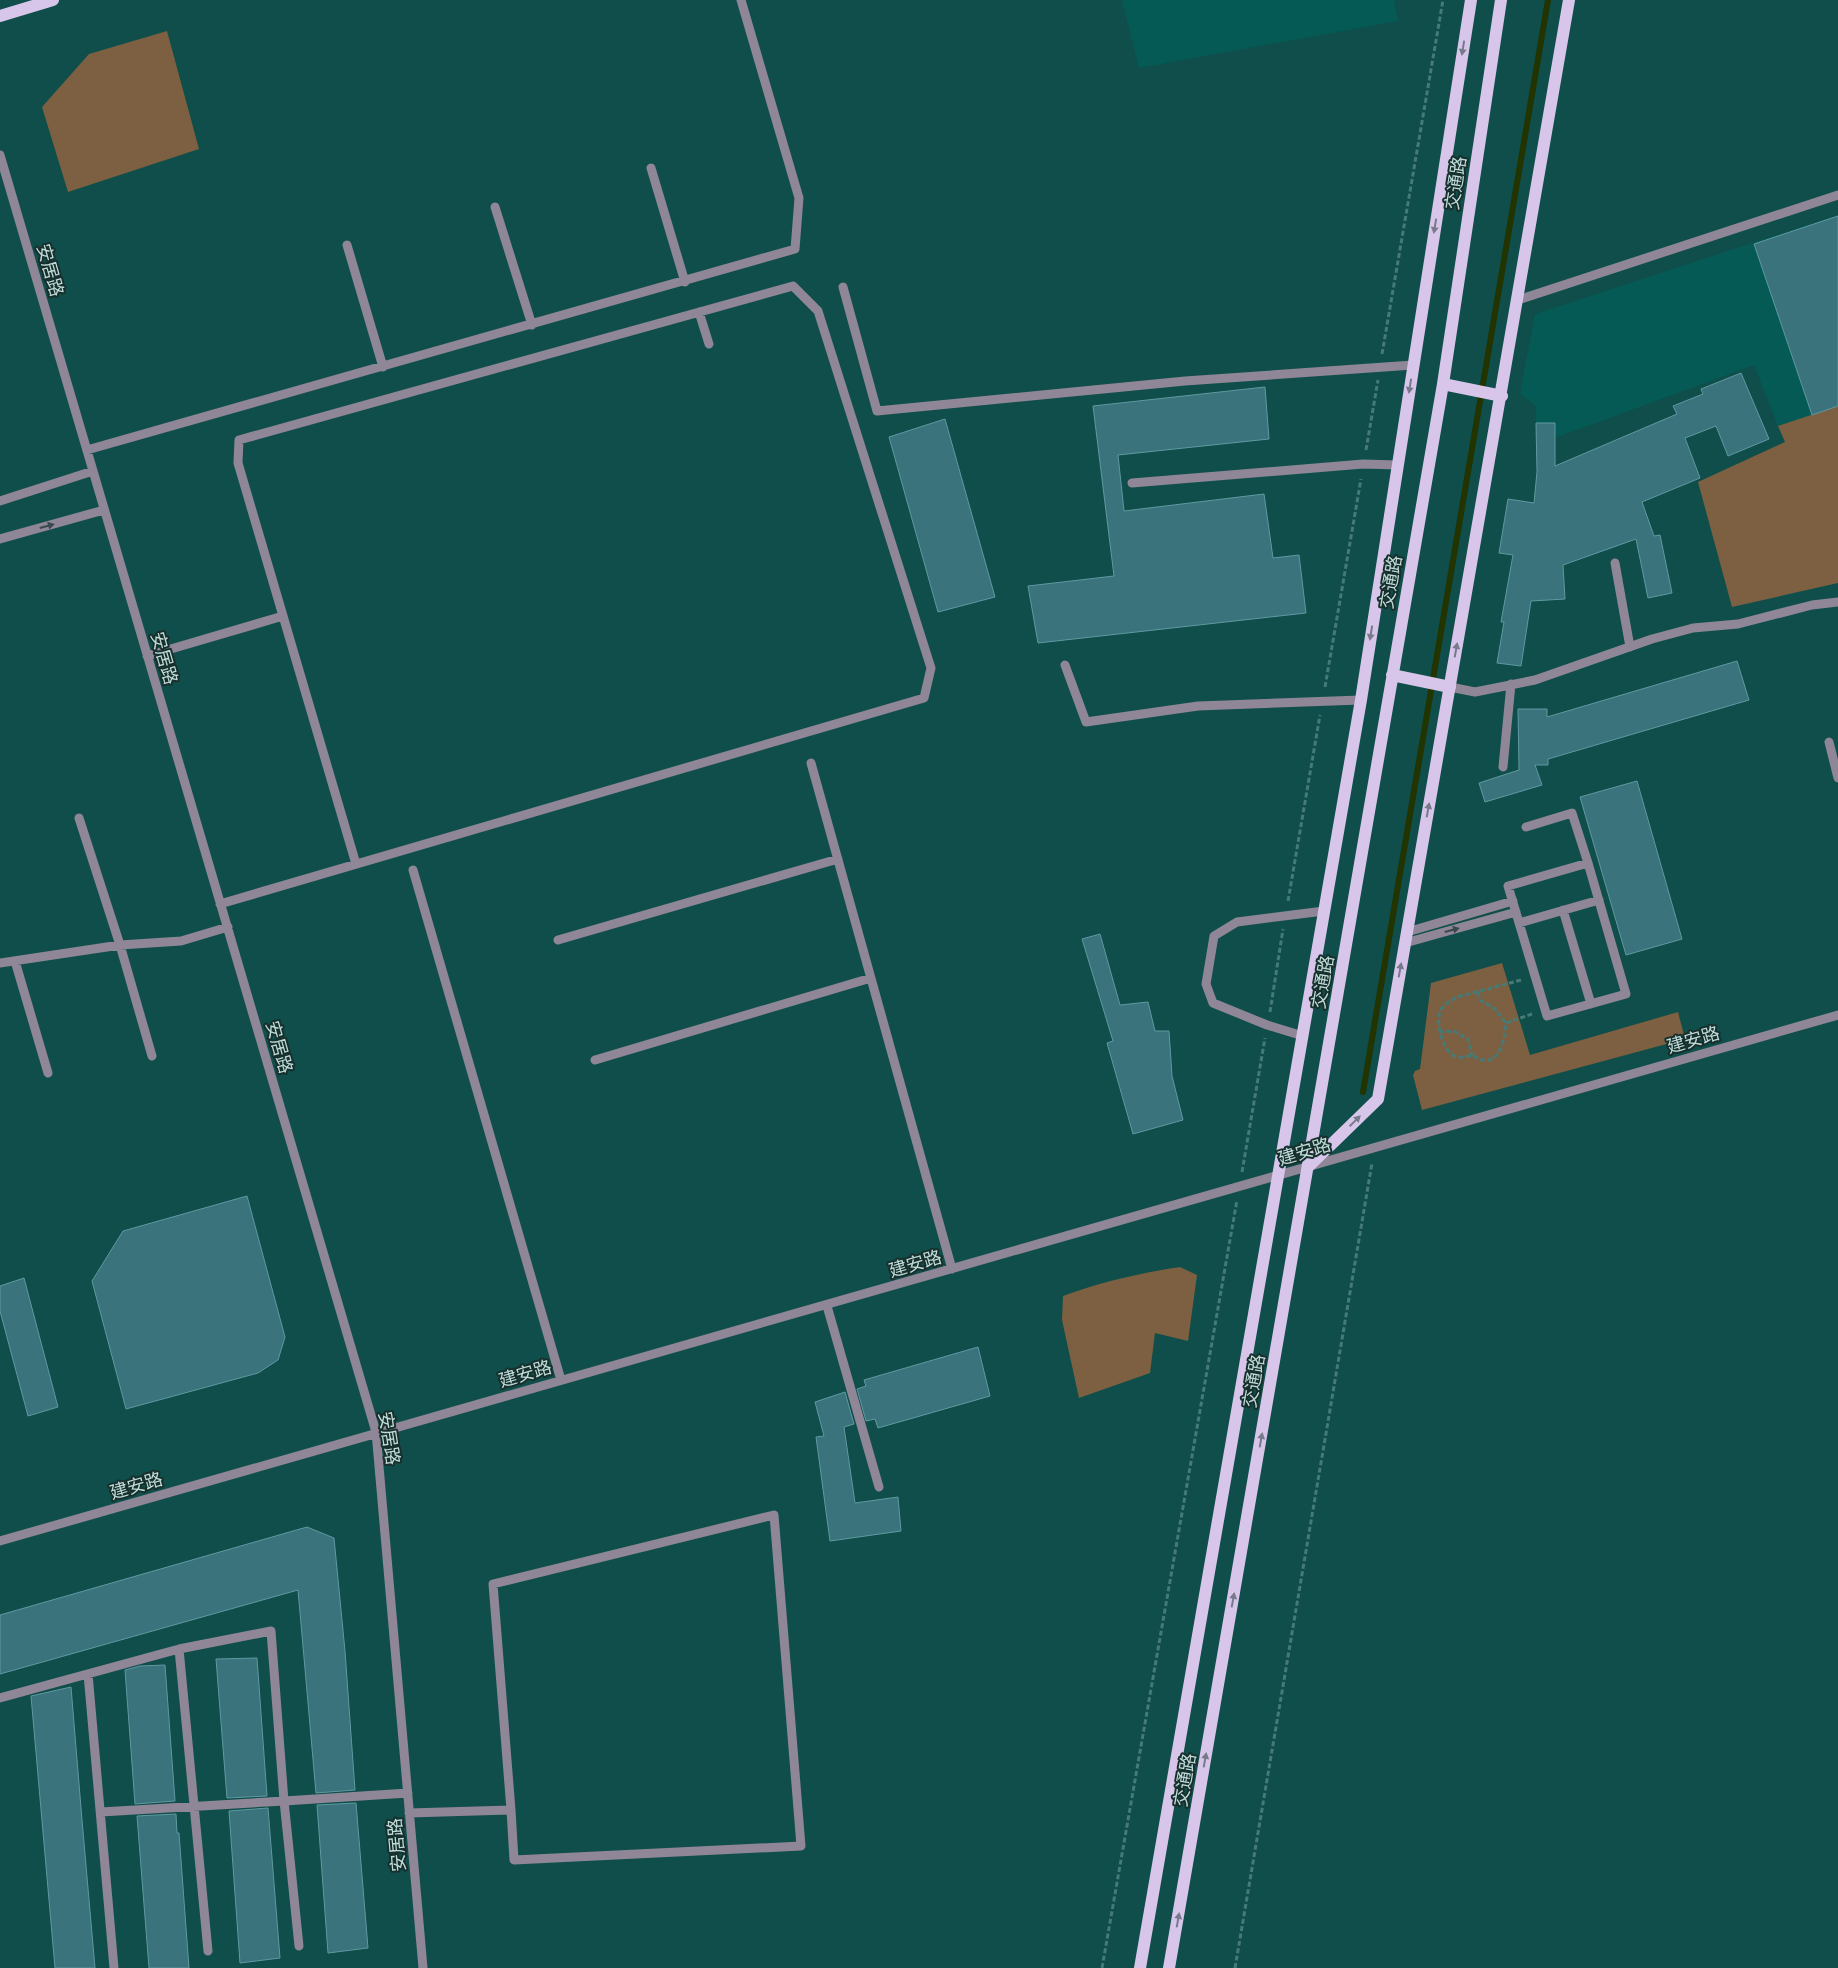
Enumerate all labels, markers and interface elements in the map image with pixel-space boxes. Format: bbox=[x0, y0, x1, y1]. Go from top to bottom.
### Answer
one-way arrow bbox=[1459, 41, 1467, 57]
street label: 交通路 bbox=[1439, 154, 1471, 212]
one-way arrow bbox=[1431, 218, 1439, 234]
street label: 安居路 bbox=[32, 241, 70, 299]
one-way arrow bbox=[1406, 379, 1414, 395]
one-way arrow bbox=[40, 521, 55, 529]
street label: 交通路 bbox=[1373, 553, 1407, 611]
one-way arrow bbox=[1367, 626, 1375, 642]
street label: 安居路 bbox=[146, 629, 184, 687]
one-way arrow bbox=[1453, 641, 1461, 657]
one-way arrow bbox=[1424, 802, 1432, 817]
one-way arrow bbox=[1444, 926, 1459, 934]
street label: 交通路 bbox=[1305, 953, 1339, 1011]
one-way arrow bbox=[1397, 961, 1405, 977]
street label: 安居路 bbox=[261, 1018, 299, 1076]
street label: 建安路 bbox=[1664, 1020, 1722, 1058]
one-way arrow bbox=[1349, 1115, 1361, 1127]
street label: 建安路 bbox=[1275, 1132, 1333, 1170]
street label: 建安路 bbox=[886, 1244, 944, 1282]
street label: 交通路 bbox=[1236, 1352, 1270, 1410]
street label: 建安路 bbox=[496, 1354, 554, 1392]
street label: 安居路 bbox=[374, 1409, 406, 1467]
one-way arrow bbox=[1257, 1431, 1265, 1447]
street label: 建安路 bbox=[107, 1466, 165, 1504]
one-way arrow bbox=[1230, 1591, 1238, 1607]
street label: 交通路 bbox=[1167, 1751, 1201, 1809]
one-way arrow bbox=[1202, 1751, 1210, 1767]
street label: 安居路 bbox=[382, 1817, 410, 1873]
one-way arrow bbox=[1174, 1912, 1182, 1928]

